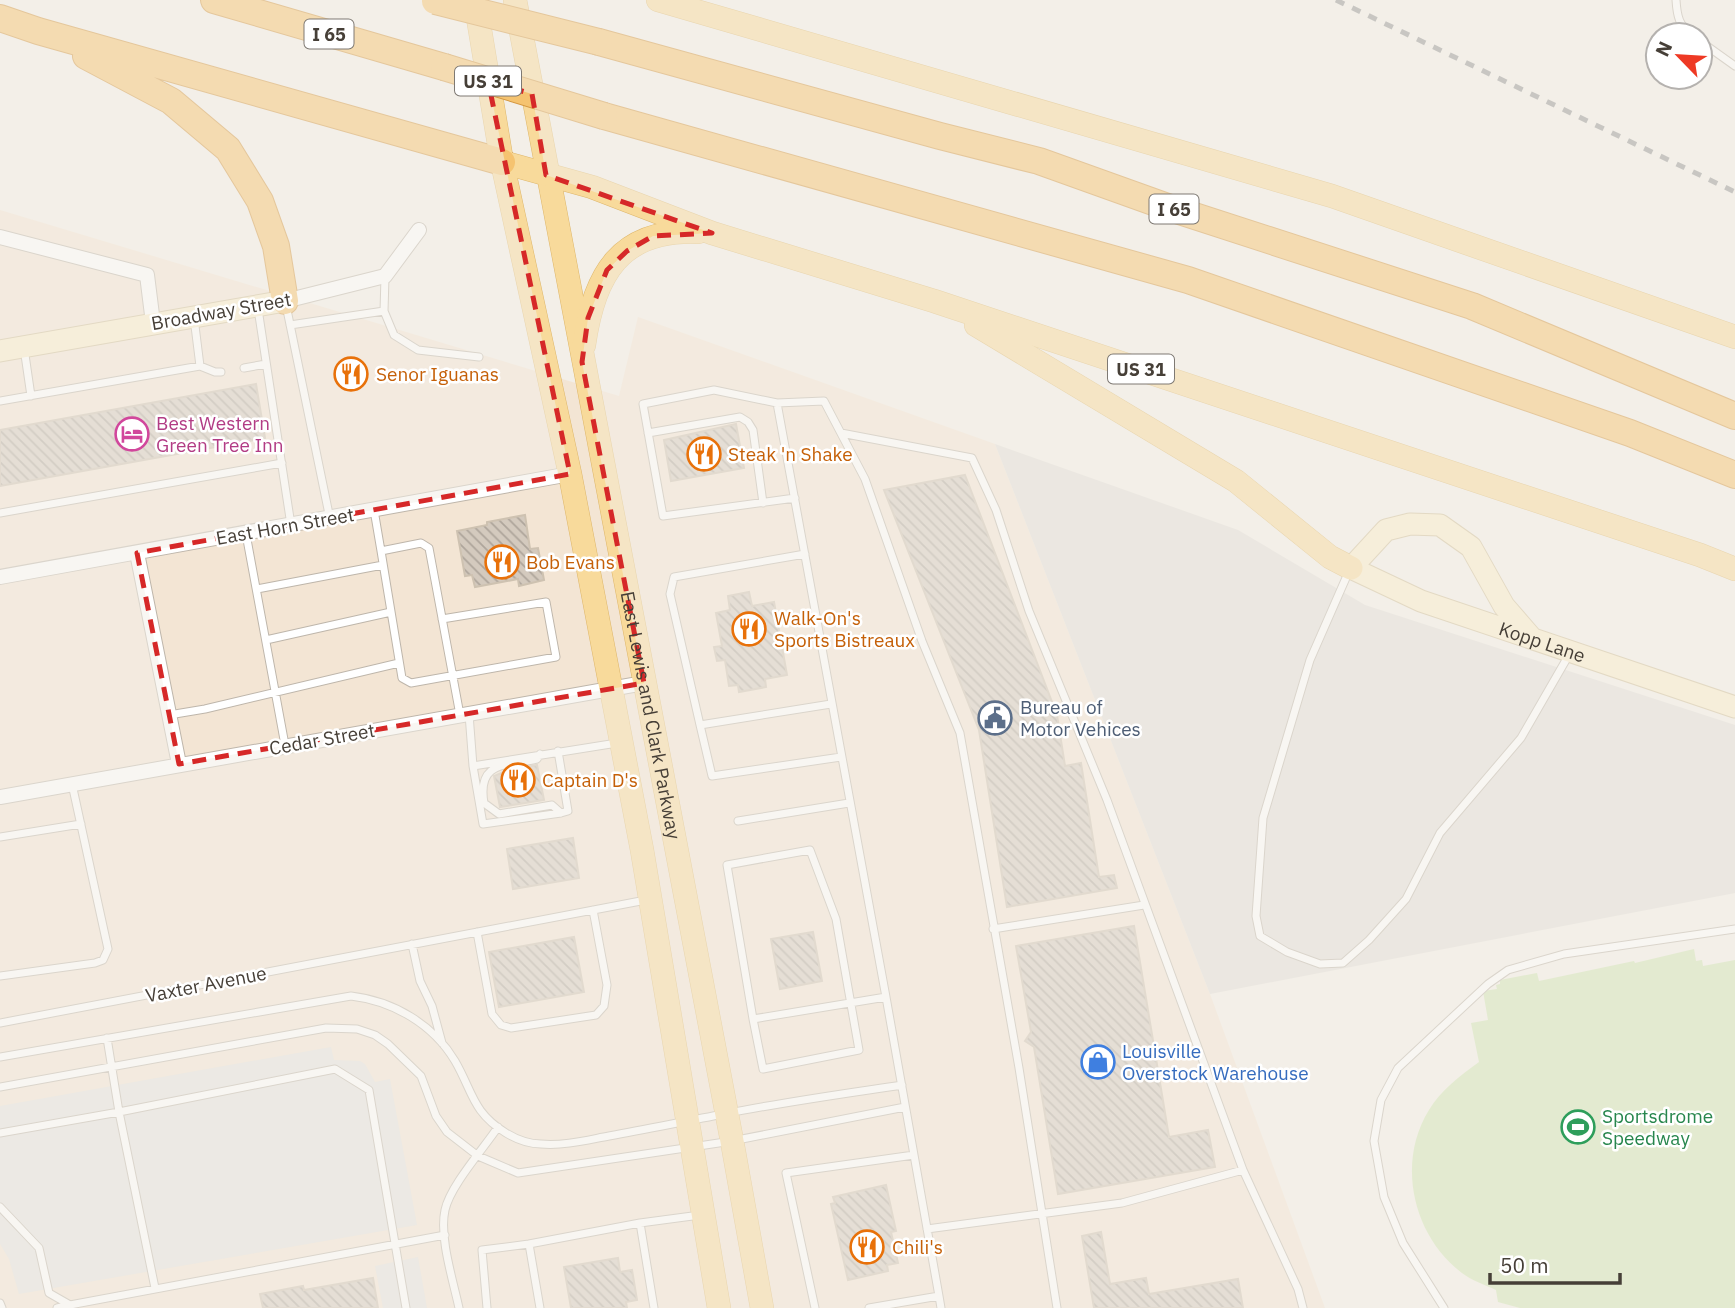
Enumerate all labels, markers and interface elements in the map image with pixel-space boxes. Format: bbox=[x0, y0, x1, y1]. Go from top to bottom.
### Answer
road number: I 65 bbox=[304, 19, 354, 48]
north arrow bbox=[1644, 21, 1714, 91]
text: N bbox=[1650, 38, 1677, 60]
road number: US 31 bbox=[455, 66, 521, 96]
road number: I 65 bbox=[1150, 194, 1198, 224]
street label: Broadway Street bbox=[149, 287, 293, 335]
road number: US 31 bbox=[1108, 354, 1174, 384]
restaurant icon: Senor Iguanas bbox=[332, 355, 370, 393]
place label: Senor Iguanas bbox=[376, 362, 499, 386]
place label: Best Western Green Tree Inn bbox=[156, 411, 284, 457]
hotel icon: Best Western Green Tree Inn bbox=[113, 415, 151, 453]
restaurant icon: Steak 'n Shake bbox=[685, 435, 723, 473]
place label: Steak 'n Shake bbox=[728, 442, 853, 466]
street label: East Horn Street bbox=[214, 502, 356, 550]
restaurant icon: Bob Evans bbox=[483, 543, 521, 581]
place label: Bob Evans bbox=[526, 550, 615, 574]
street label: East Lewis and Clark Parkway bbox=[616, 589, 686, 842]
place label: Walk-On's Sports Bistreaux bbox=[774, 606, 915, 652]
restaurant icon: Walk-On's Sports Bistreaux bbox=[730, 610, 768, 648]
street label: Kopp Lane bbox=[1496, 616, 1588, 668]
place label: Bureau of Motor Vehices bbox=[1020, 695, 1141, 741]
public building icon: Bureau of Motor Vehices bbox=[976, 699, 1014, 737]
street label: Cedar Street bbox=[267, 718, 377, 760]
restaurant icon: Captain D's bbox=[499, 761, 537, 799]
place label: Captain D's bbox=[542, 768, 638, 792]
street label: Vaxter Avenue bbox=[143, 961, 269, 1007]
place label: Louisville Overstock Warehouse bbox=[1122, 1039, 1309, 1085]
shop icon: Louisville Overstock Warehouse bbox=[1079, 1043, 1117, 1081]
place label: Sportsdrome Speedway bbox=[1602, 1104, 1713, 1150]
sports icon: Sportsdrome Speedway bbox=[1559, 1108, 1597, 1146]
restaurant icon: Chili's bbox=[848, 1228, 886, 1266]
place label: Chili's bbox=[892, 1235, 943, 1259]
scale bar bbox=[1490, 1242, 1620, 1286]
text: 50 m bbox=[1500, 1251, 1549, 1279]

